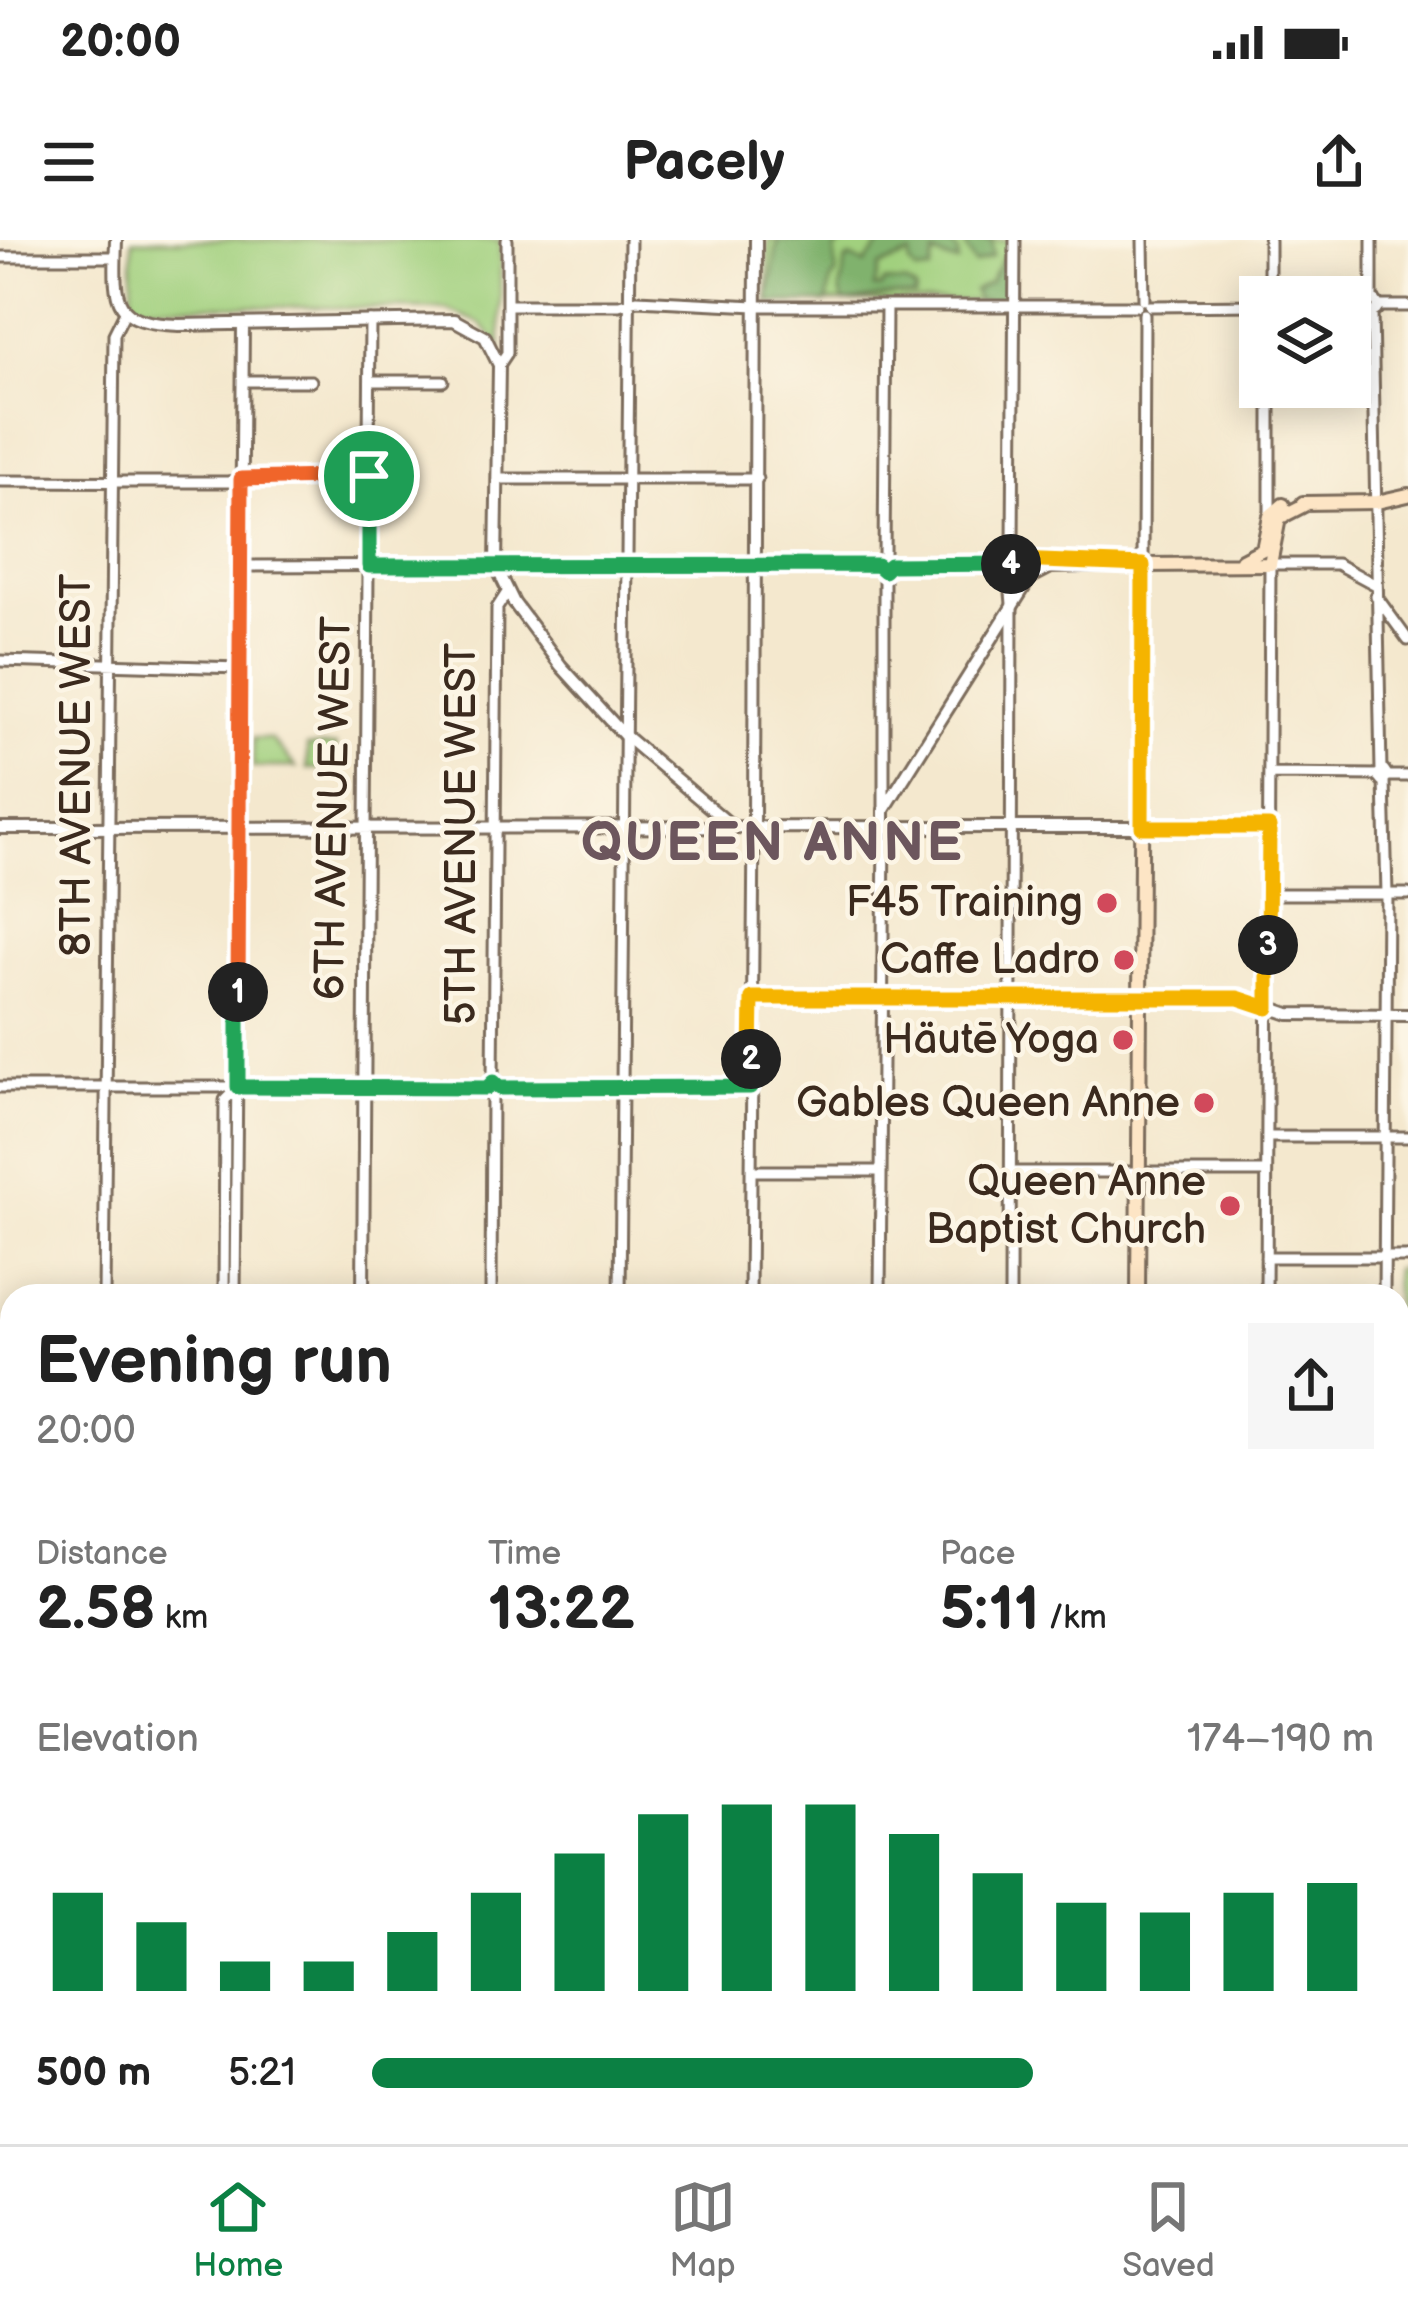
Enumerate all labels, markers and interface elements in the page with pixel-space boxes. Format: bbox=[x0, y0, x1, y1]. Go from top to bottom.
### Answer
text: 20:00 bbox=[60, 15, 181, 70]
icon: menu bbox=[36, 129, 102, 195]
icon: share bbox=[1306, 129, 1372, 195]
text: Pacely bbox=[623, 130, 785, 195]
map controls bbox=[1239, 276, 1371, 408]
button: layers bbox=[1239, 276, 1371, 408]
pin bbox=[318, 425, 420, 527]
icon: arrive bbox=[336, 443, 402, 509]
pin: 4 bbox=[981, 534, 1041, 594]
text: 4 bbox=[1001, 544, 1021, 584]
street label: 8TH AVENUE WEST bbox=[52, 574, 103, 957]
street label: 6TH AVENUE WEST bbox=[305, 615, 363, 1001]
street label: 5TH AVENUE WEST bbox=[437, 643, 488, 1025]
district label: QUEEN ANNE bbox=[581, 811, 965, 876]
place label: F45 Training bbox=[846, 878, 1083, 929]
marker: F45 Training bbox=[1094, 890, 1120, 916]
pin: 3 bbox=[1238, 915, 1298, 975]
text: 3 bbox=[1258, 925, 1278, 965]
place label: Caffe Ladro bbox=[880, 935, 1100, 986]
marker: Caffe Ladro bbox=[1111, 947, 1137, 973]
pin: 1 bbox=[208, 962, 268, 1022]
text: 1 bbox=[231, 972, 245, 1012]
place label: Häutē Yoga bbox=[883, 1015, 1099, 1066]
marker: Häutē Yoga bbox=[1110, 1027, 1136, 1053]
pin: 2 bbox=[721, 1029, 781, 1089]
text: 2 bbox=[741, 1039, 761, 1079]
place label: Gables Queen Anne bbox=[796, 1078, 1180, 1129]
marker: Gables Queen Anne bbox=[1191, 1090, 1217, 1116]
place label: Queen Anne Baptist Church bbox=[926, 1157, 1206, 1256]
marker: Queen Anne Baptist Church bbox=[1217, 1193, 1243, 1219]
text: Evening run bbox=[36, 1323, 392, 1402]
button: share bbox=[1248, 1323, 1374, 1449]
text: 20:00 bbox=[36, 1408, 136, 1455]
text: Distance bbox=[36, 1534, 168, 1574]
text: Time bbox=[488, 1534, 561, 1574]
text: Pace bbox=[940, 1534, 1015, 1574]
text: 2.58 bbox=[36, 1574, 156, 1646]
text: 13:22 bbox=[488, 1574, 635, 1646]
text: 5:11 bbox=[940, 1574, 1040, 1646]
text: km bbox=[156, 1598, 208, 1638]
text: /km bbox=[1040, 1598, 1107, 1638]
text: Elevation bbox=[36, 1716, 199, 1763]
text: 174–190 m bbox=[1187, 1716, 1374, 1763]
text: 500 m bbox=[36, 2050, 151, 2097]
text: 5:21 bbox=[228, 2050, 296, 2097]
tab: Home bbox=[193, 2174, 283, 2286]
tab: Map bbox=[669, 2174, 736, 2286]
tab: Saved bbox=[1122, 2174, 1215, 2286]

